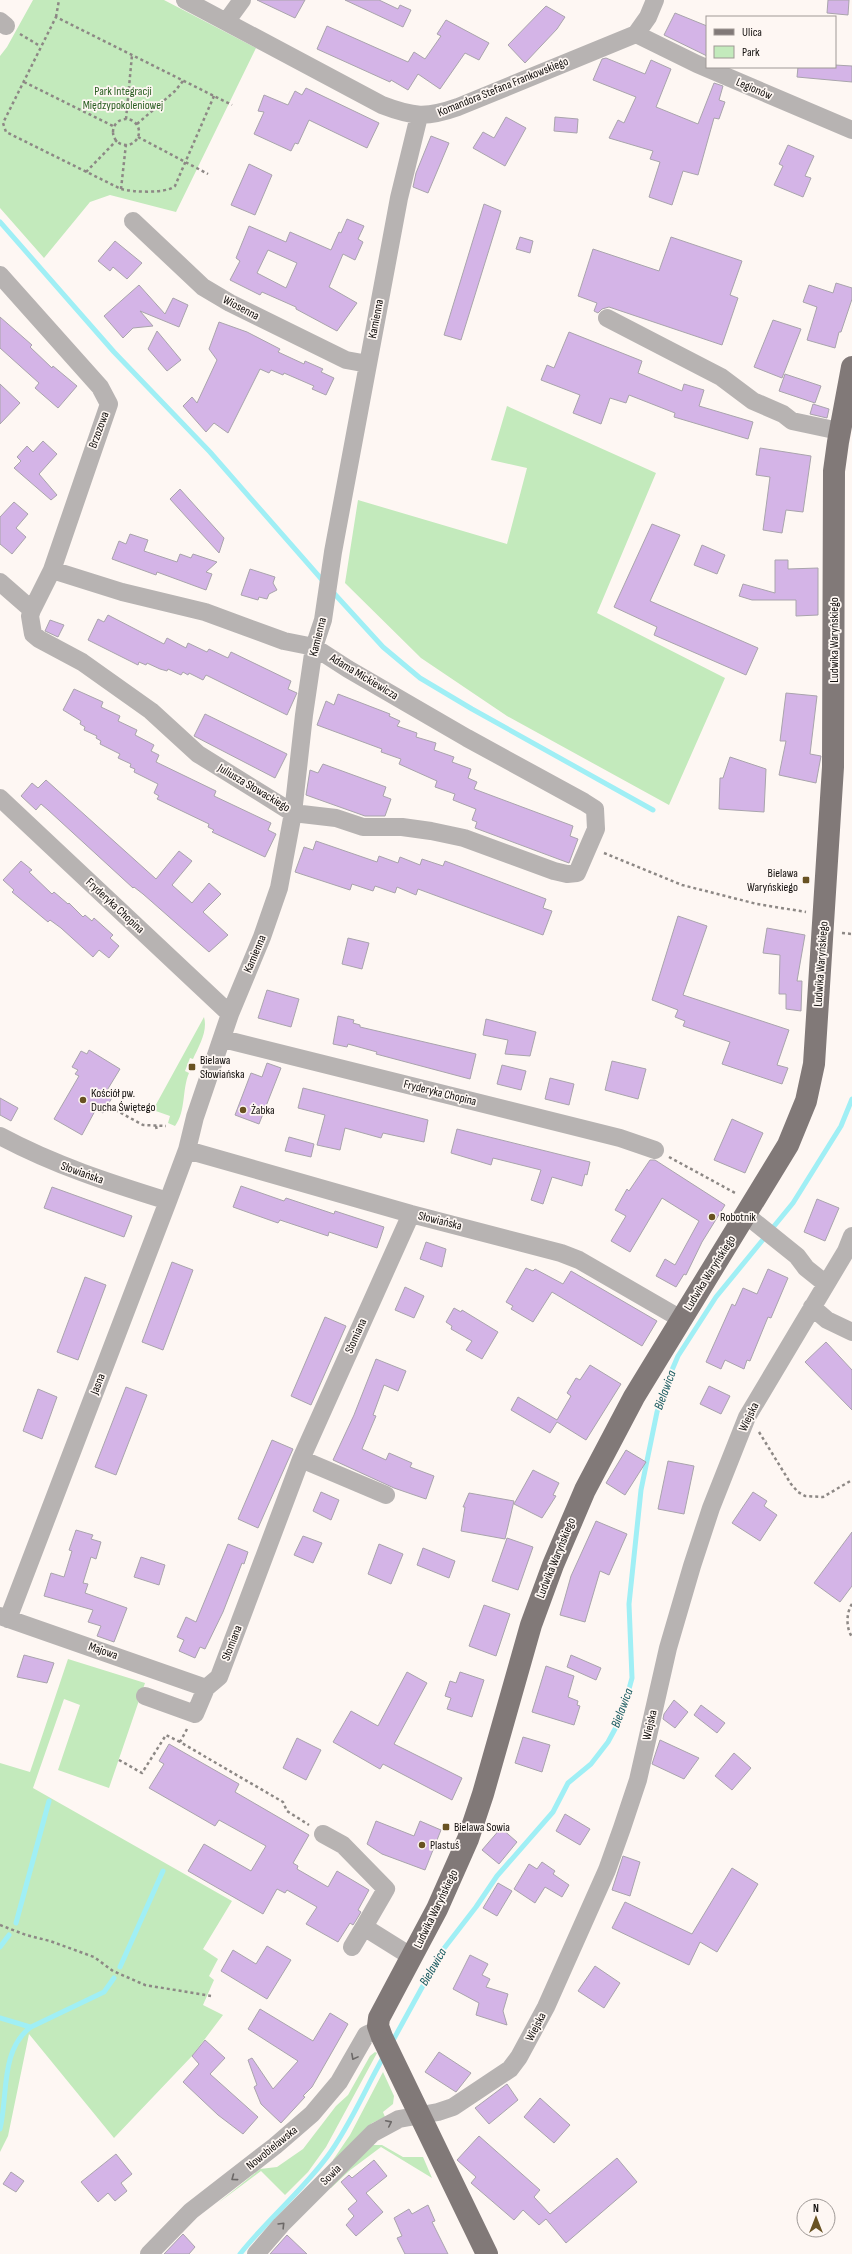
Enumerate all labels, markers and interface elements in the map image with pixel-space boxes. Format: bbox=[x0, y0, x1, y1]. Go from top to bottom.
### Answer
legend bbox=[706, 16, 836, 68]
text: Ulica bbox=[742, 25, 762, 40]
text: Park bbox=[742, 45, 760, 60]
street label: Komandora Stefana Frankowskiego bbox=[435, 54, 571, 120]
street label: Legionów bbox=[734, 75, 775, 103]
park label: Park Integracji Międzypokoleniowej bbox=[83, 84, 163, 113]
street label: Wiosenna bbox=[220, 292, 262, 324]
street label: Kamienna bbox=[365, 298, 387, 340]
street label: Brzozowa bbox=[85, 409, 113, 450]
street label: Ludwika Waryńskiego bbox=[827, 597, 842, 683]
street label: Kamienna bbox=[306, 616, 330, 658]
street label: Adama Mickiewicza bbox=[326, 650, 401, 704]
street label: Juliusza Słowackiego bbox=[214, 760, 293, 816]
place label: Bielawa Waryńskiego bbox=[747, 866, 798, 895]
street label: Fryderyka Chopina bbox=[83, 875, 148, 937]
marker: Bielawa Waryńskiego bbox=[801, 875, 811, 885]
street label: Ludwika Waryńskiego bbox=[811, 921, 831, 1007]
street label: Kamienna bbox=[240, 932, 270, 975]
place label: Bielawa Słowiańska bbox=[200, 1053, 245, 1082]
marker: Bielawa Słowiańska bbox=[187, 1062, 197, 1072]
street label: Fryderyka Chopina bbox=[402, 1077, 478, 1109]
place label: Kościół pw. Ducha Świętego bbox=[91, 1086, 155, 1115]
marker: Kościół pw. Ducha Świętego bbox=[78, 1095, 88, 1105]
place label: Żabka bbox=[251, 1103, 275, 1118]
marker: Żabka bbox=[238, 1105, 248, 1115]
street label: Słowiańska bbox=[59, 1158, 106, 1188]
street label: Słowiańska bbox=[417, 1208, 464, 1234]
place label: Robotnik bbox=[720, 1210, 756, 1225]
marker: Robotnik bbox=[707, 1212, 717, 1222]
street label: Ludwika Waryńskiego bbox=[681, 1233, 739, 1313]
street label: Słomiana bbox=[342, 1316, 370, 1356]
water label: Bielawica bbox=[651, 1367, 680, 1412]
street label: Jasna bbox=[87, 1371, 109, 1397]
street label: Wiejska bbox=[736, 1400, 763, 1434]
street label: Ludwika Waryńskiego bbox=[533, 1515, 579, 1601]
street label: Słomiana bbox=[218, 1623, 246, 1663]
street label: Majowa bbox=[86, 1639, 120, 1663]
water label: Bielawica bbox=[608, 1685, 637, 1730]
street label: Wiejska bbox=[639, 1708, 661, 1742]
place label: Bielawa Sowia bbox=[454, 1820, 510, 1835]
marker: Bielawa Sowia bbox=[441, 1822, 451, 1832]
place label: Plastuś bbox=[430, 1838, 459, 1853]
marker: Plastuś bbox=[417, 1840, 427, 1850]
street label: Ludwika Waryńskiego bbox=[410, 1867, 462, 1951]
water label: Bielawica bbox=[416, 1945, 450, 1989]
street label: Wiejska bbox=[522, 2010, 550, 2044]
one-way arrow bbox=[351, 2052, 359, 2060]
one-way arrow bbox=[384, 2120, 392, 2128]
street label: Nowobielawska bbox=[243, 2122, 301, 2173]
street label: Sowia bbox=[317, 2161, 345, 2189]
one-way arrow bbox=[232, 2173, 239, 2180]
north arrow bbox=[796, 2198, 836, 2238]
text: N bbox=[813, 2202, 819, 2215]
one-way arrow bbox=[277, 2222, 285, 2230]

